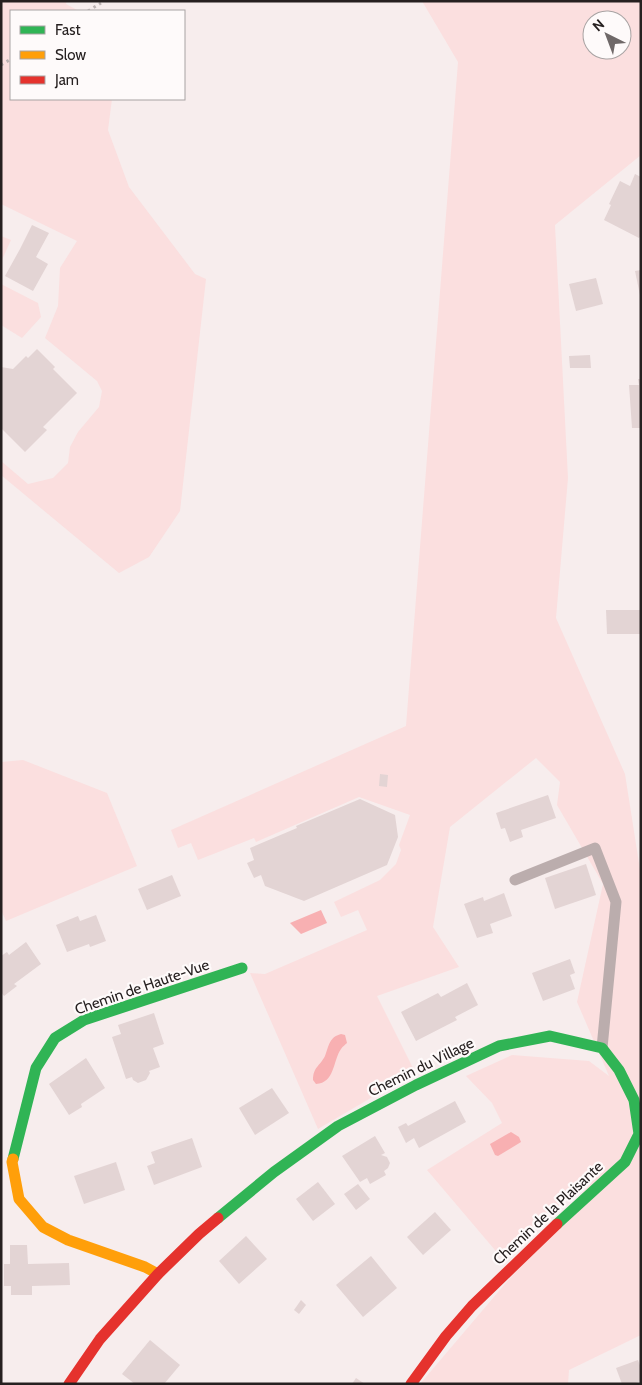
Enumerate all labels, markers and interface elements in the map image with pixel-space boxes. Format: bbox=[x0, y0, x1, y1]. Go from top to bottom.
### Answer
legend bbox=[10, 10, 185, 100]
north arrow bbox=[582, 10, 632, 60]
text: N bbox=[589, 15, 608, 35]
text: Fast bbox=[55, 21, 80, 39]
text: Slow bbox=[55, 46, 86, 64]
text: Jam bbox=[54, 71, 79, 89]
street label: Chemin de Haute-Vue bbox=[72, 955, 212, 1018]
street label: Chemin du Village bbox=[365, 1034, 477, 1100]
street label: Chemin de la Plaisante bbox=[489, 1157, 607, 1268]

